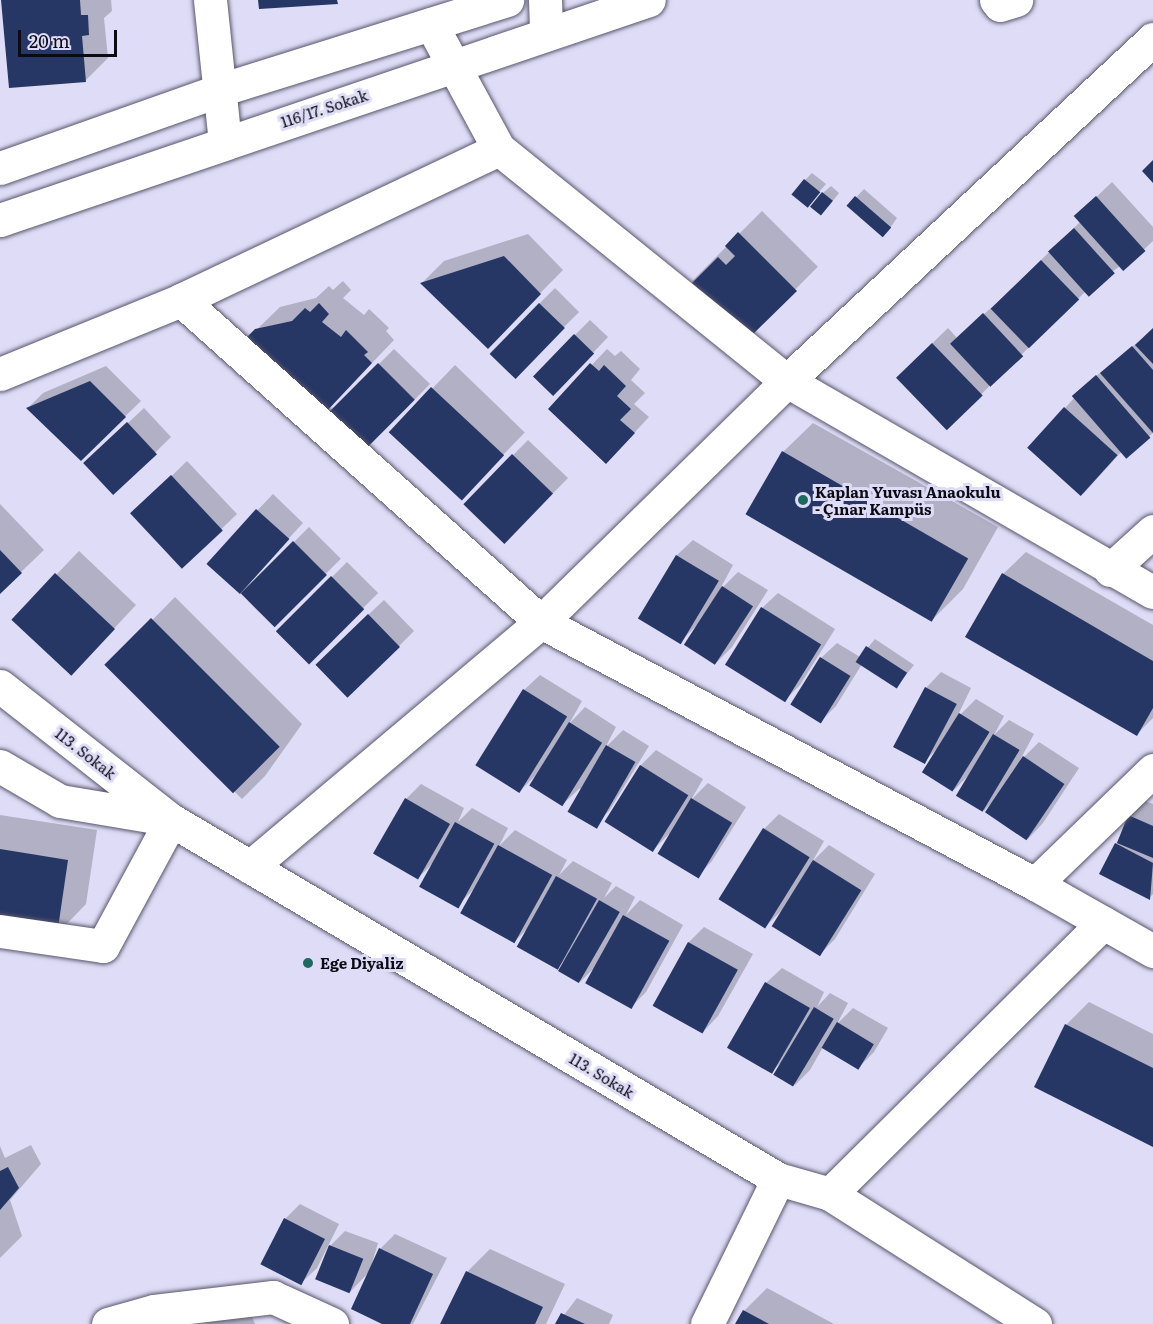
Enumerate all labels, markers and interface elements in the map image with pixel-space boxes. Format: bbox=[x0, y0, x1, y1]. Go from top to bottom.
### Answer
scale bar bbox=[21, 18, 120, 56]
text: 20 m bbox=[29, 27, 70, 54]
street label: 116/17. Sokak bbox=[278, 85, 370, 131]
place label: Kaplan Yuvası Anaokulu - Çınar Kampüs bbox=[815, 482, 1001, 517]
marker: Kaplan Yuvası Anaokulu - Çınar Kampüs bbox=[796, 493, 810, 507]
street label: 113. Sokak bbox=[52, 724, 120, 782]
place label: Ege Diyaliz bbox=[320, 954, 403, 972]
marker: Ege Diyaliz bbox=[301, 956, 315, 970]
street label: 113. Sokak bbox=[566, 1049, 638, 1101]

